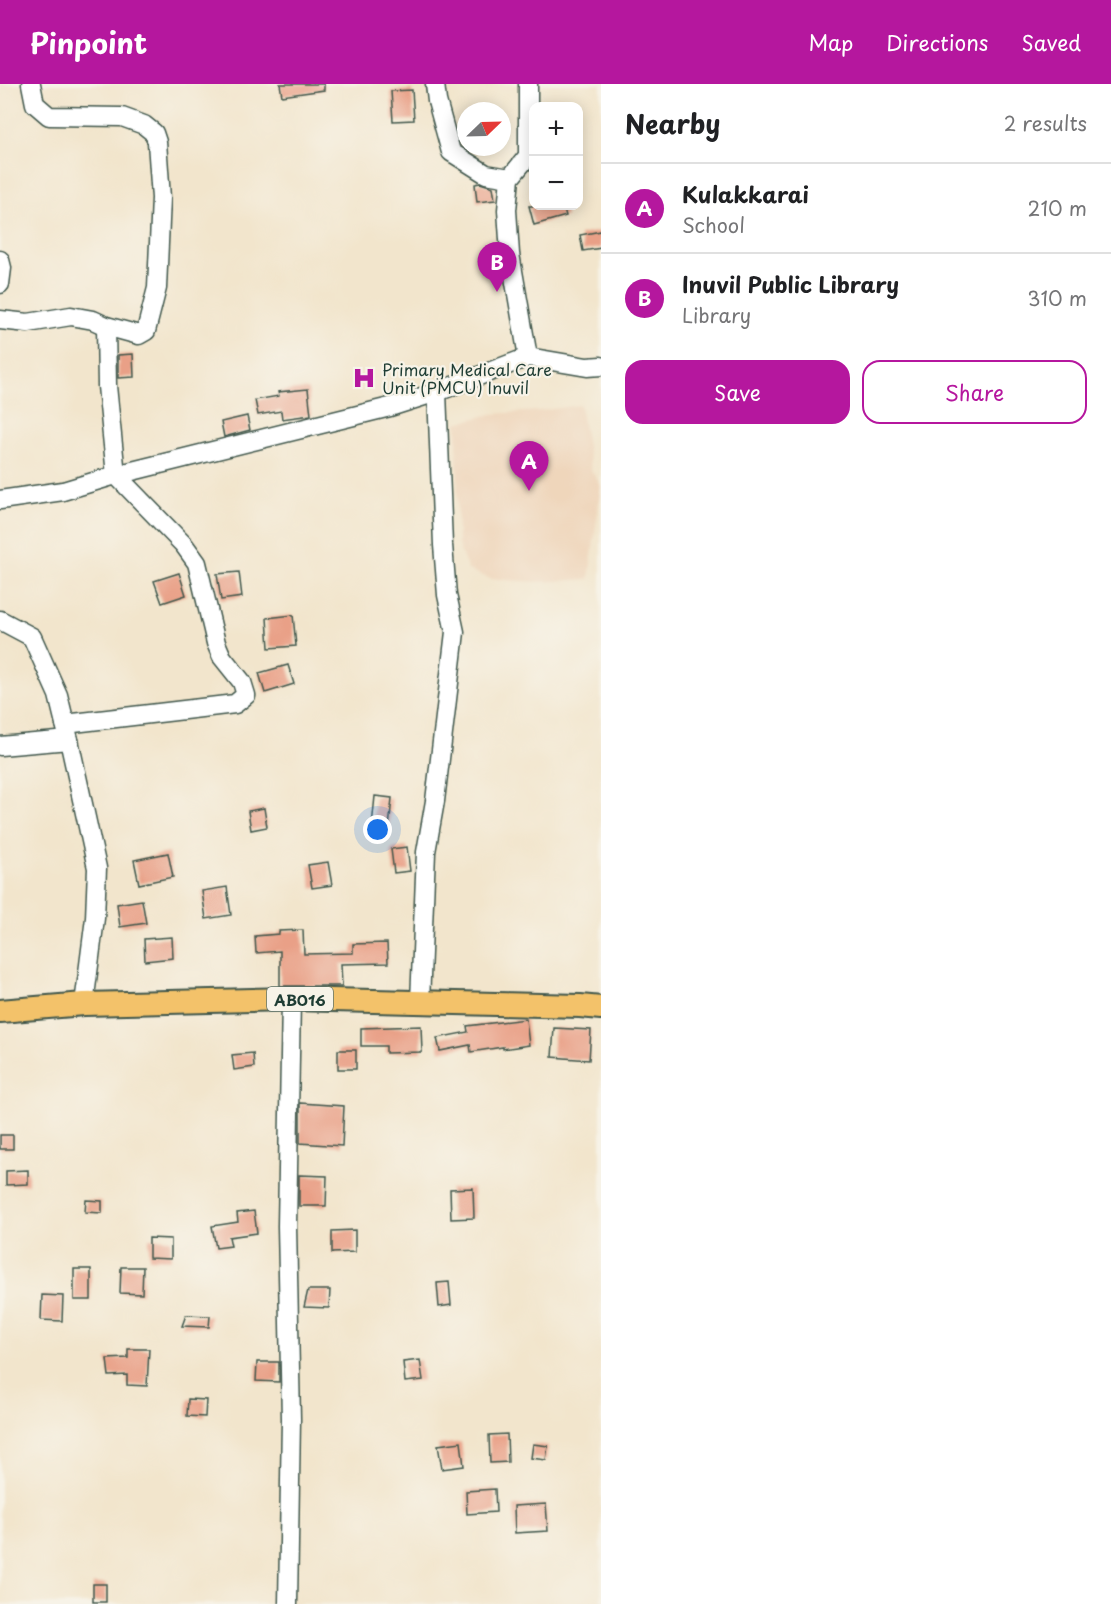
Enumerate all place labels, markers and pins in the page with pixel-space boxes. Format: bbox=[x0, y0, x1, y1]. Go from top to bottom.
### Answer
pin: B bbox=[478, 242, 516, 292]
place label: Primary Medical Care Unit (PMCU) Inuvil bbox=[382, 357, 552, 399]
hospital icon: Primary Medical Care Unit (PMCU) Inuvil bbox=[351, 365, 377, 391]
pin: A bbox=[510, 442, 548, 491]

